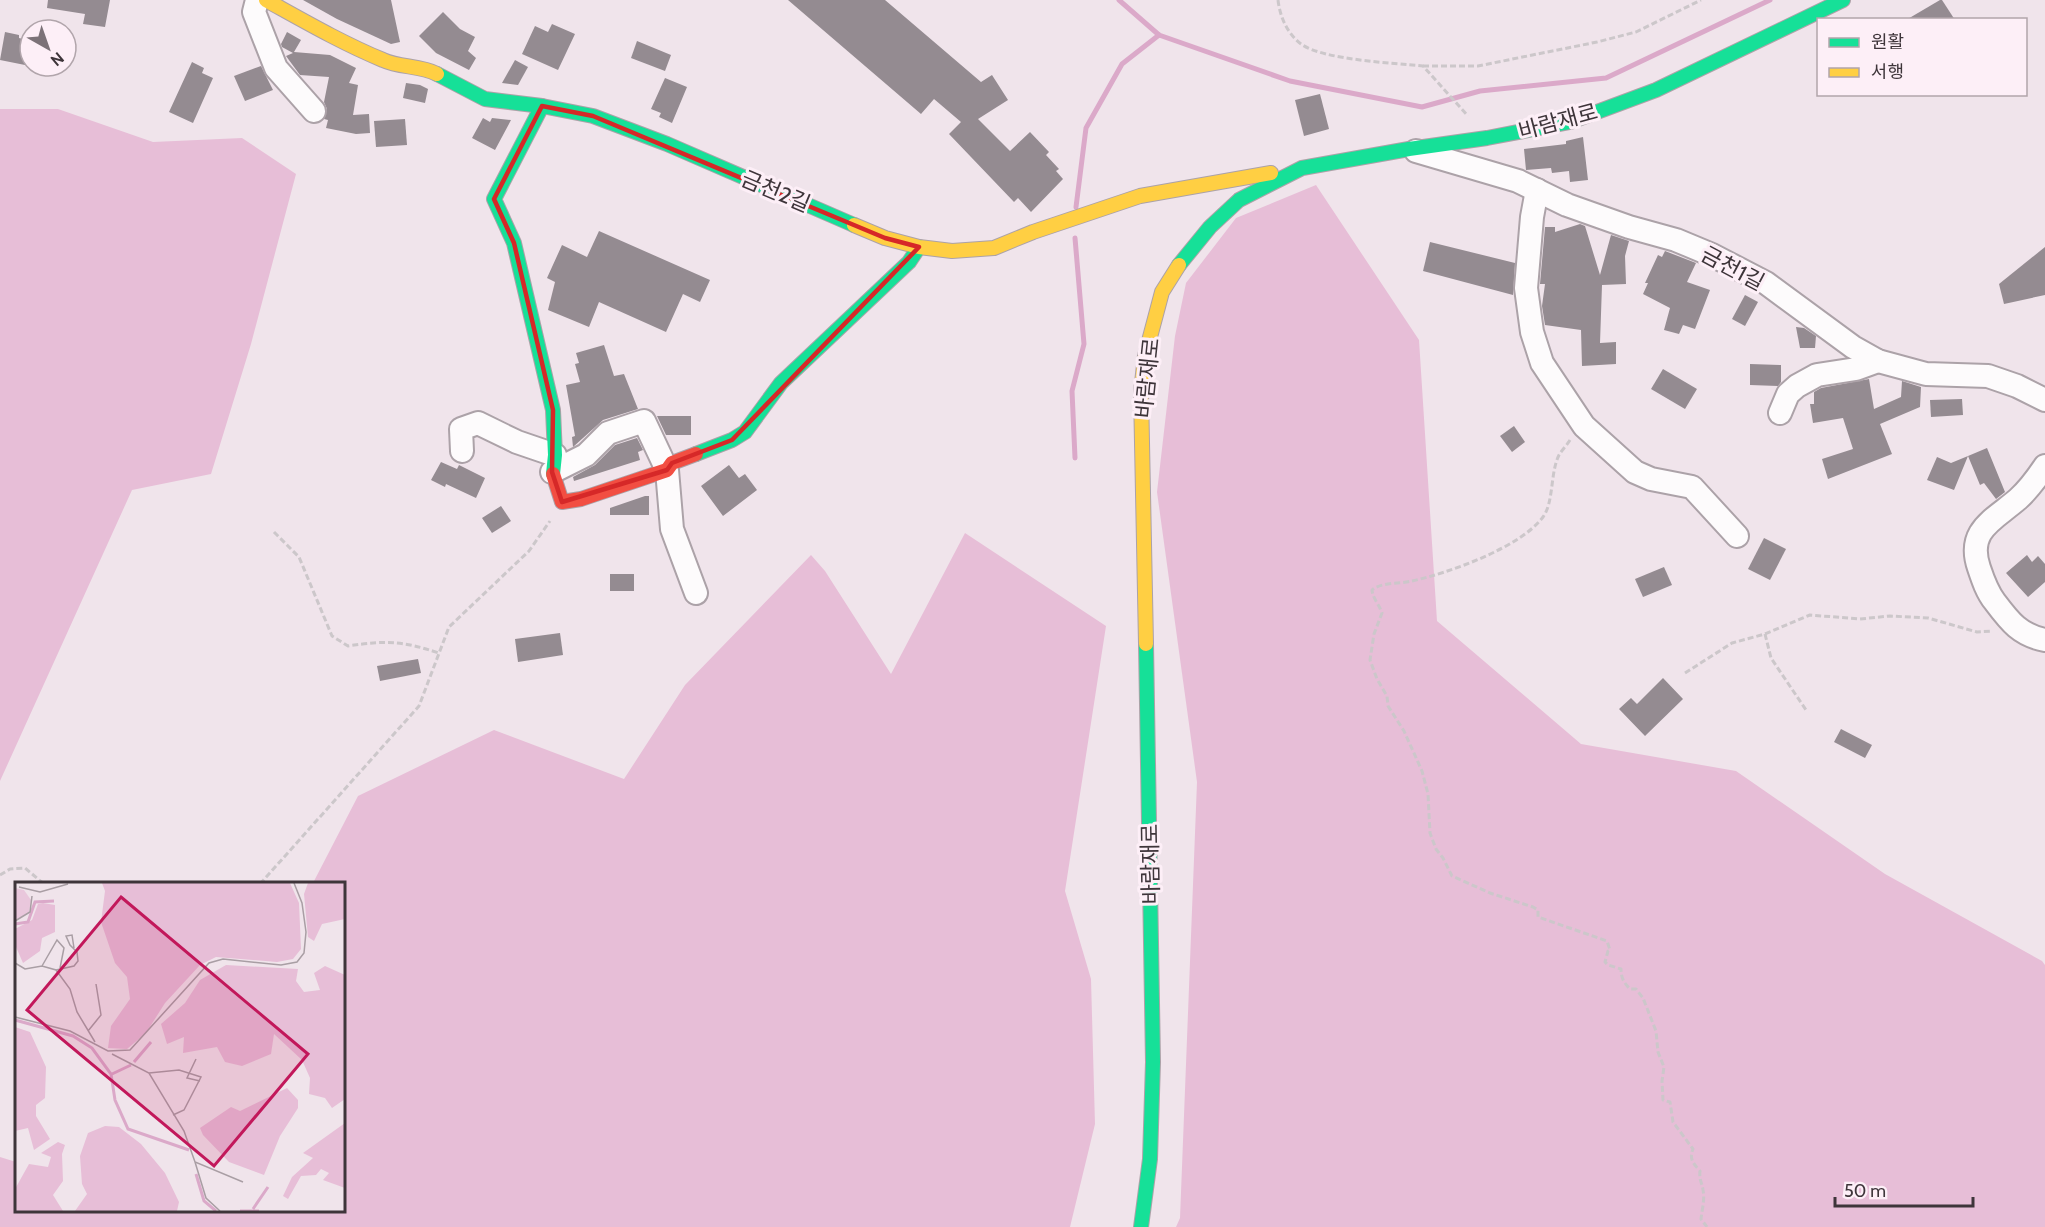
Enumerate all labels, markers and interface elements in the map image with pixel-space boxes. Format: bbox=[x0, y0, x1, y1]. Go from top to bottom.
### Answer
north arrow bbox=[18, 18, 78, 78]
legend bbox=[1817, 18, 2027, 96]
text: 원활 bbox=[1871, 31, 1904, 53]
text: N bbox=[47, 48, 68, 70]
text: 서행 bbox=[1871, 61, 1904, 83]
street label: 바람재로 bbox=[1516, 98, 1601, 145]
street label: 금천2길 bbox=[737, 165, 814, 218]
street label: 금천1길 bbox=[1696, 241, 1769, 296]
street label: 바람재로 bbox=[1130, 336, 1165, 420]
street label: 바람재로 bbox=[1136, 823, 1165, 905]
inset map bbox=[15, 882, 345, 1212]
scale bar bbox=[1835, 1170, 1973, 1208]
text: 50 m bbox=[1844, 1180, 1886, 1202]

